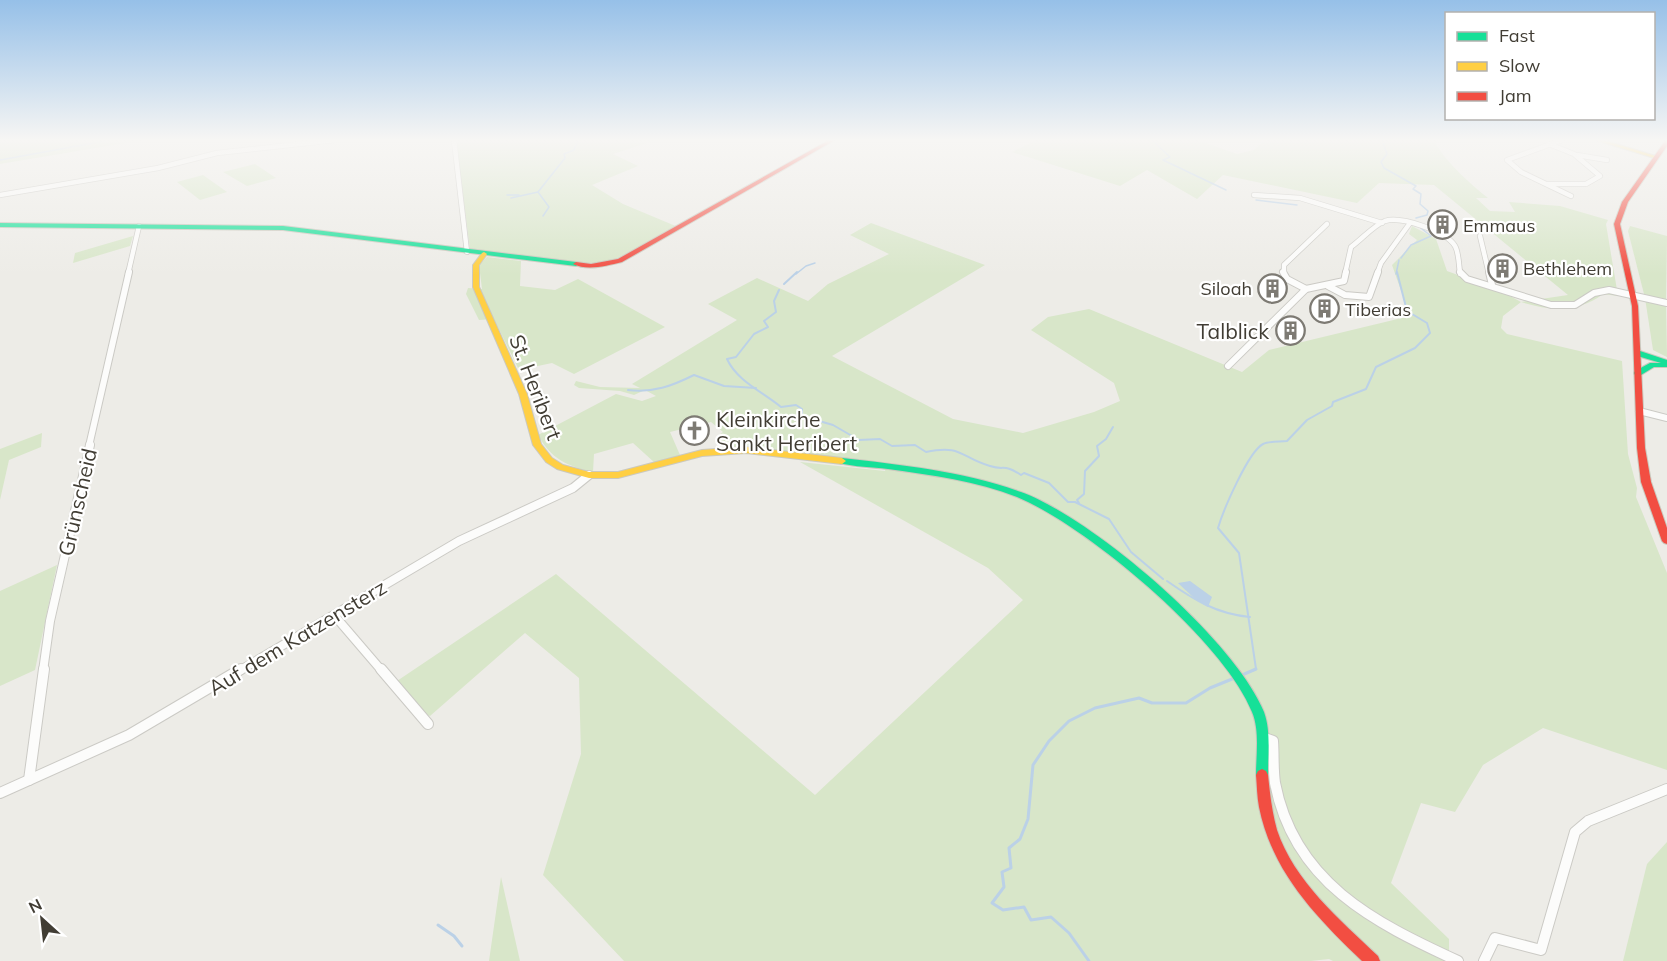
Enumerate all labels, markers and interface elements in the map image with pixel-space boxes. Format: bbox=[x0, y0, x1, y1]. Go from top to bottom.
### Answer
legend bbox=[1445, 12, 1655, 120]
text: Fast bbox=[1499, 24, 1535, 47]
text: Slow bbox=[1499, 54, 1541, 77]
text: Jam bbox=[1499, 84, 1532, 107]
building icon: Emmaus bbox=[1426, 209, 1458, 241]
place label: Emmaus bbox=[1463, 214, 1535, 237]
building icon: Bethlehem bbox=[1486, 252, 1518, 284]
place label: Bethlehem bbox=[1523, 257, 1612, 280]
building icon: Siloah bbox=[1257, 272, 1289, 304]
place label: Siloah bbox=[1201, 277, 1252, 300]
building icon: Tiberias bbox=[1308, 293, 1340, 325]
place label: Tiberias bbox=[1345, 298, 1411, 321]
building icon: Talblick bbox=[1274, 315, 1306, 347]
place label: Talblick bbox=[1197, 318, 1269, 344]
street label: St. Heribert bbox=[504, 331, 568, 443]
place label: Kleinkirche Sankt Heribert bbox=[716, 406, 857, 456]
church icon: Kleinkirche Sankt Heribert bbox=[679, 415, 711, 447]
street label: Grünscheid bbox=[52, 446, 102, 558]
street label: Auf dem Katzensterz bbox=[203, 573, 391, 701]
north arrow bbox=[12, 889, 72, 949]
text: N bbox=[25, 894, 45, 917]

